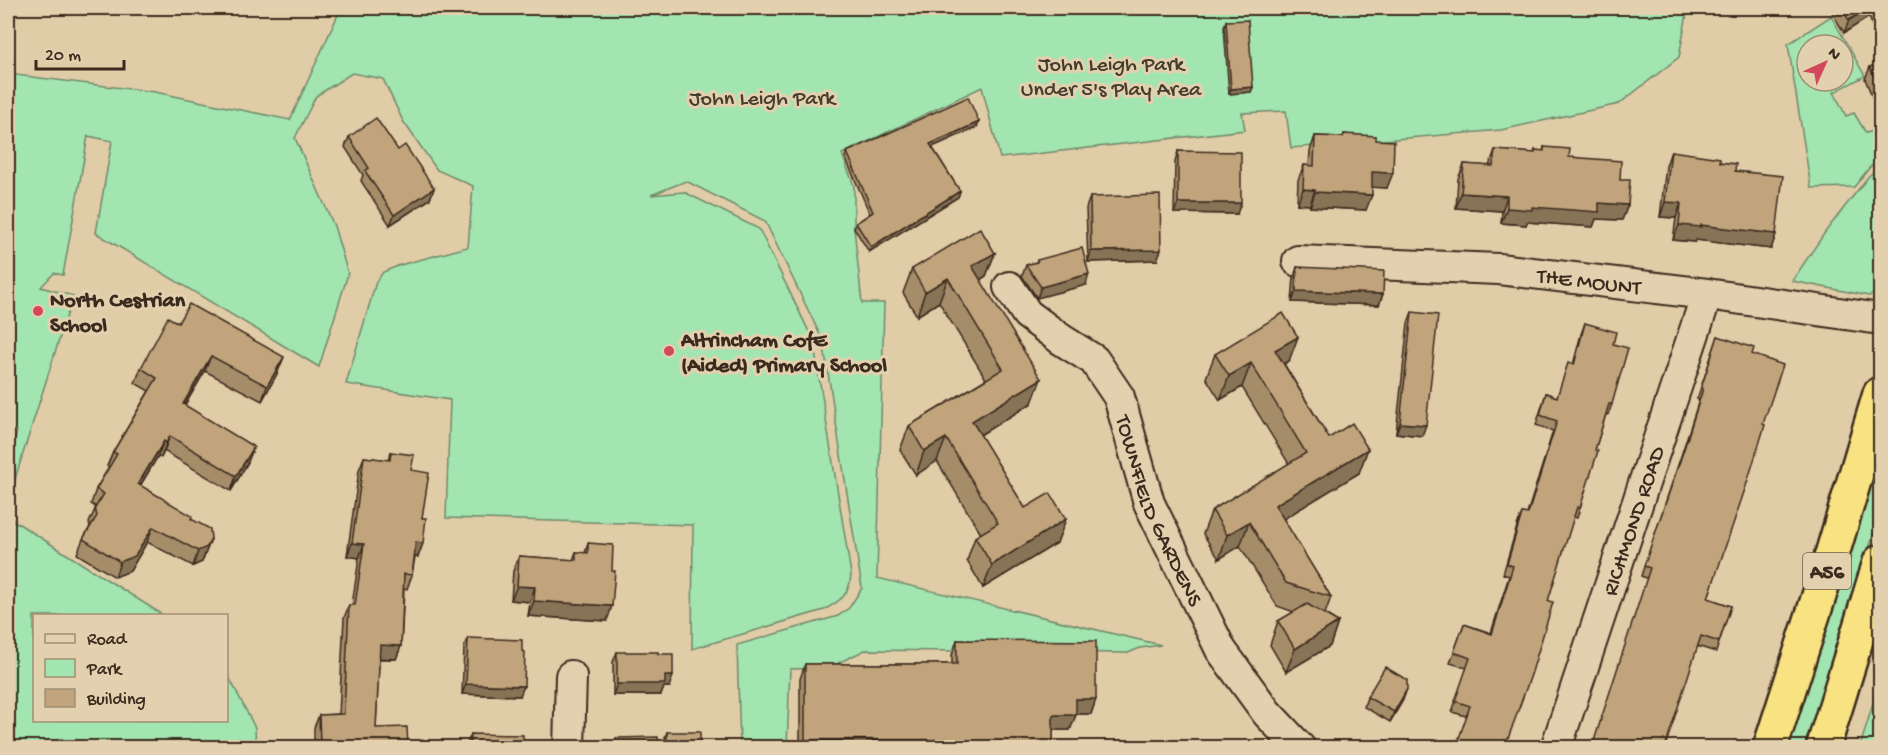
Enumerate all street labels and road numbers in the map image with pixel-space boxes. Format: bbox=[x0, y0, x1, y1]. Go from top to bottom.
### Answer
street label: THE MOUNT bbox=[1534, 264, 1643, 303]
street label: TOWNFIELD GARDENS bbox=[1107, 411, 1207, 612]
street label: RICHMOND ROAD bbox=[1599, 443, 1673, 600]
road number: A56 bbox=[1803, 553, 1851, 589]

